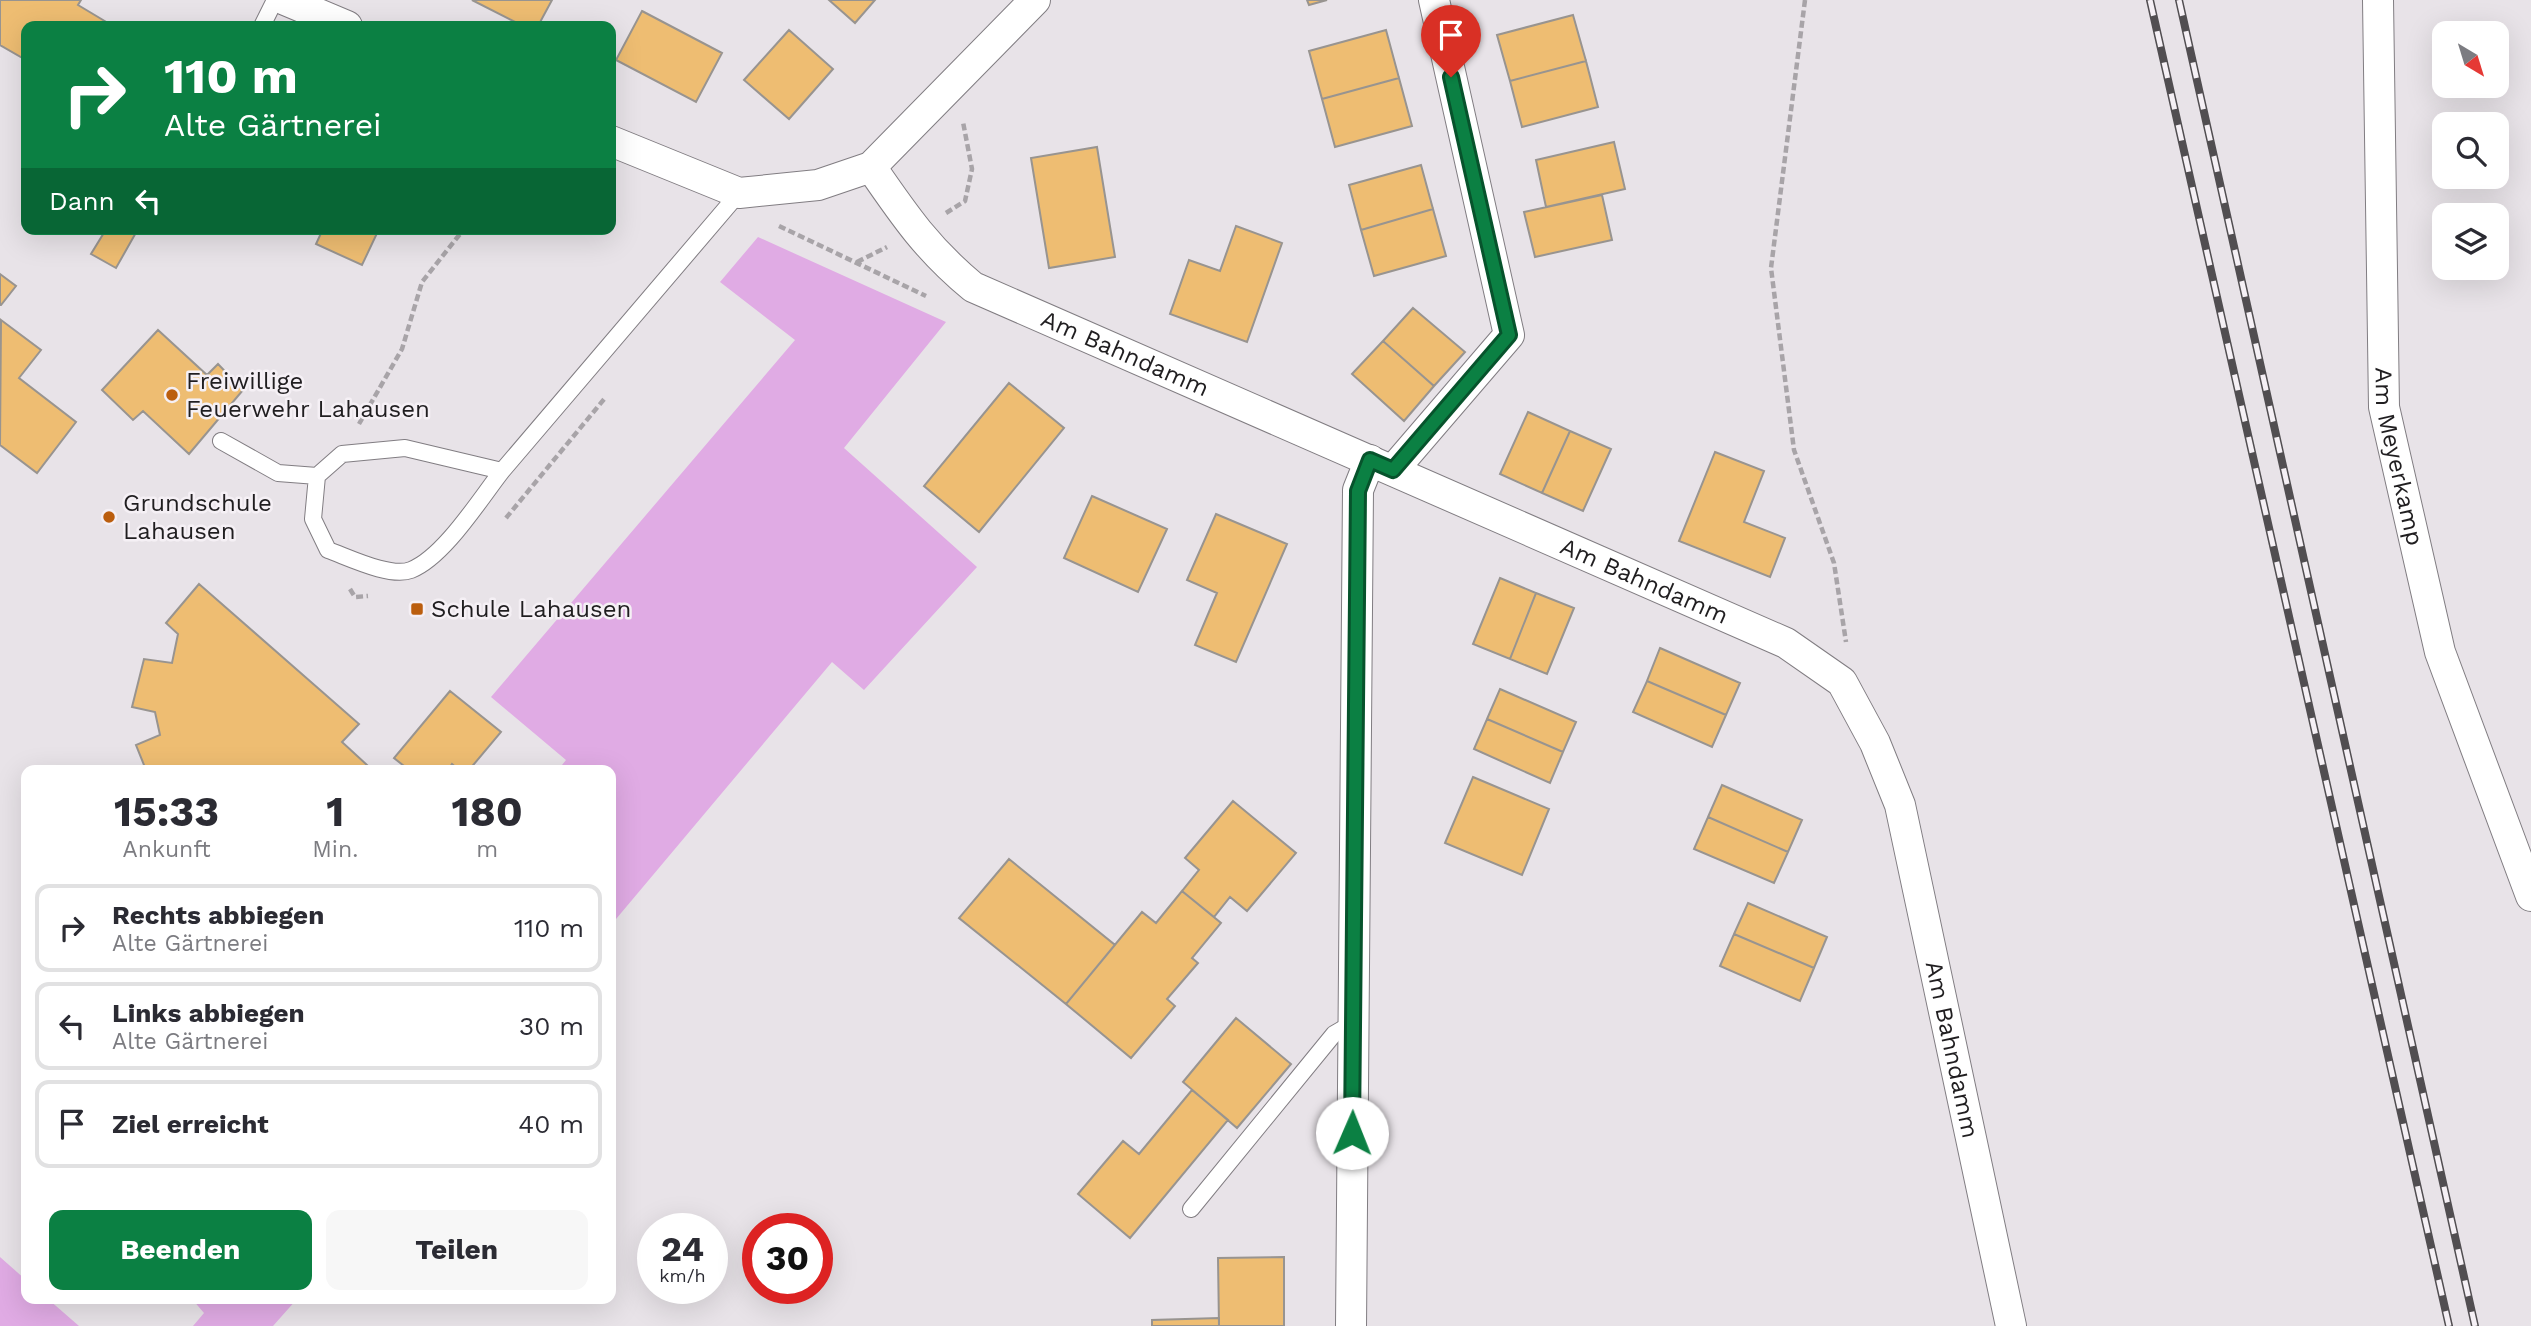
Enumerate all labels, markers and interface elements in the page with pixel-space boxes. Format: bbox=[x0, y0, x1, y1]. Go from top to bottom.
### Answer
pin bbox=[1421, 5, 1481, 77]
icon: arrive bbox=[1432, 16, 1470, 54]
north arrow bbox=[2432, 21, 2510, 98]
map controls bbox=[2432, 21, 2509, 280]
text: 110 m bbox=[164, 47, 298, 105]
icon: right bbox=[49, 49, 140, 140]
text: Alte Gärtnerei bbox=[164, 106, 382, 144]
button: search bbox=[2432, 112, 2509, 189]
icon: left bbox=[129, 182, 167, 220]
text: Dann bbox=[49, 186, 115, 216]
button: layers bbox=[2432, 203, 2509, 280]
street label: Am Bahndamm bbox=[1037, 305, 1213, 403]
place label: Freiwillige Feuerwehr Lahausen bbox=[186, 367, 430, 423]
street label: Am Meyerkamp bbox=[2369, 367, 2429, 548]
marker: Freiwillige Feuerwehr Lahausen bbox=[164, 387, 180, 403]
place label: Grundschule Lahausen bbox=[123, 489, 272, 545]
marker: Grundschule Lahausen bbox=[101, 509, 117, 525]
street label: Am Bahndamm bbox=[1556, 532, 1733, 630]
place label: Schule Lahausen bbox=[431, 595, 631, 623]
marker: Schule Lahausen bbox=[409, 601, 425, 617]
text: 15:33 bbox=[114, 787, 219, 836]
text: 1 bbox=[326, 787, 344, 836]
text: 180 bbox=[451, 787, 523, 836]
text: Ankunft bbox=[122, 836, 211, 863]
text: Min. bbox=[312, 836, 358, 863]
text: m bbox=[476, 836, 498, 863]
text: Rechts abbiegen bbox=[112, 900, 324, 930]
icon: right bbox=[53, 909, 91, 947]
text: 110 m bbox=[514, 913, 584, 943]
text: Alte Gärtnerei bbox=[112, 930, 268, 957]
street label: Am Bahndamm bbox=[1920, 958, 1985, 1141]
text: Links abbiegen bbox=[112, 998, 305, 1028]
icon: left bbox=[53, 1007, 91, 1045]
text: 30 m bbox=[519, 1011, 584, 1041]
text: Alte Gärtnerei bbox=[112, 1028, 268, 1055]
position arrow bbox=[1315, 1096, 1389, 1170]
icon: arrive bbox=[53, 1105, 91, 1143]
text: Ziel erreicht bbox=[112, 1109, 269, 1139]
text: 40 m bbox=[518, 1109, 584, 1139]
button: Beenden bbox=[49, 1210, 312, 1290]
button: Teilen bbox=[326, 1210, 588, 1290]
speed limit sign: 30 bbox=[742, 1213, 833, 1304]
text: 24 bbox=[661, 1228, 704, 1270]
text: km/h bbox=[659, 1265, 706, 1286]

